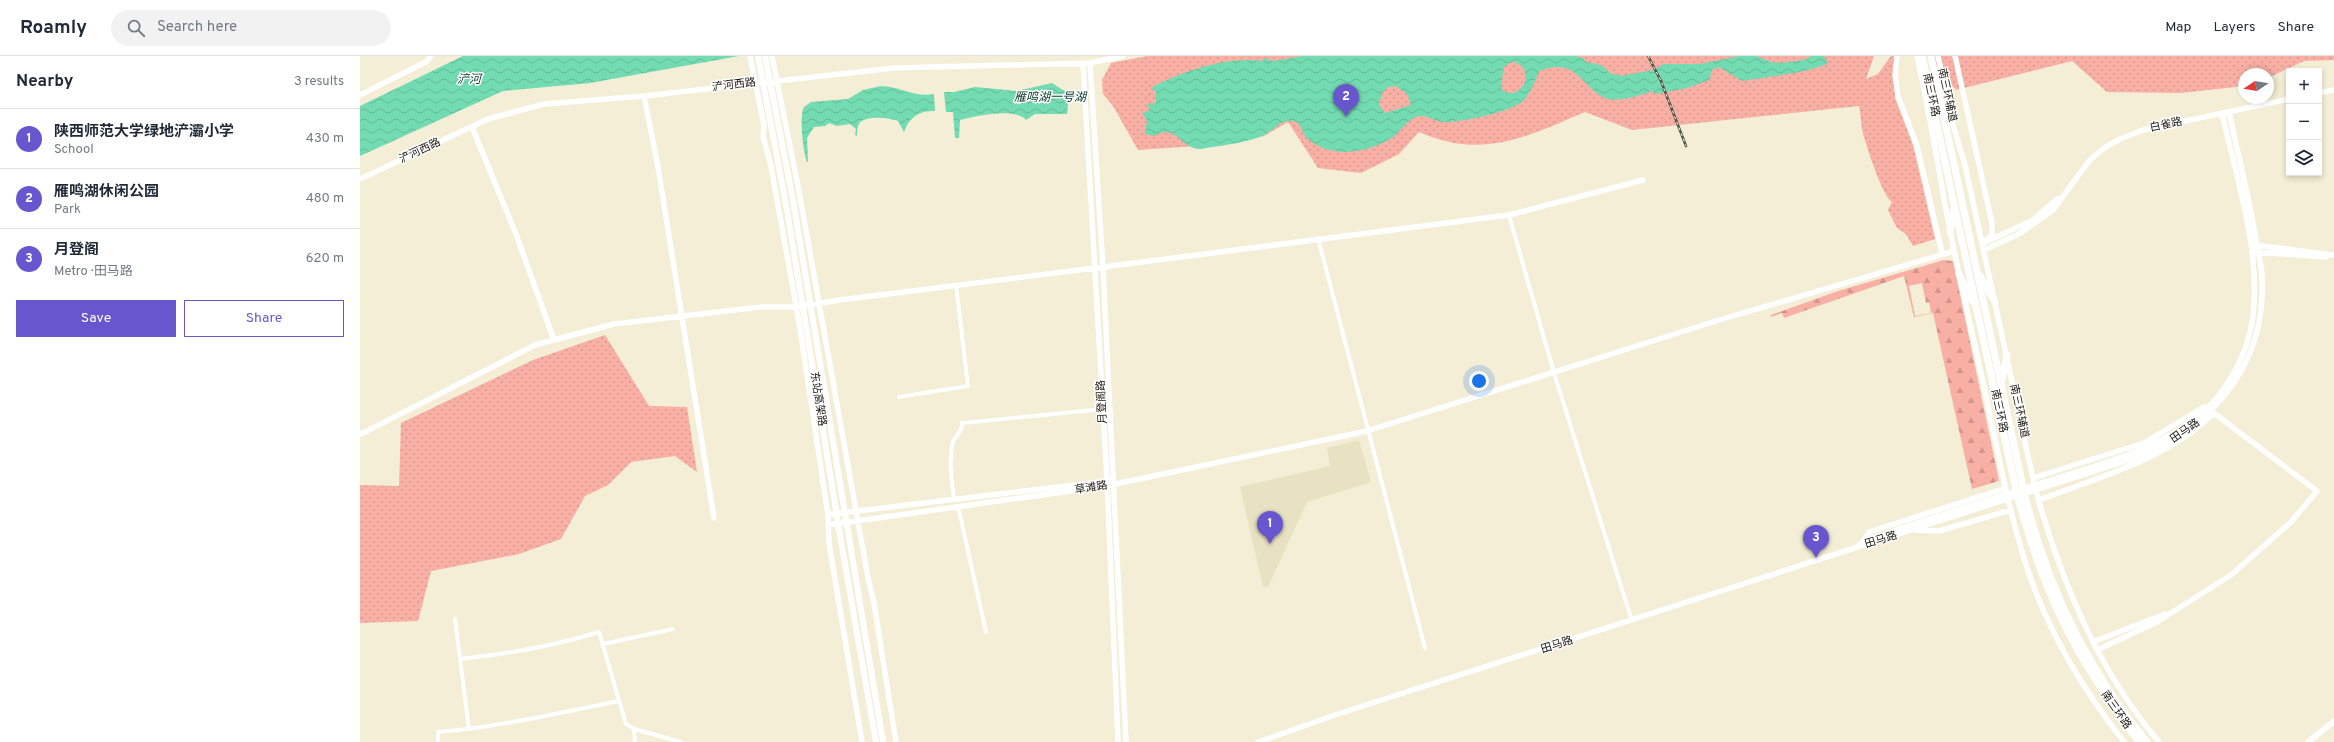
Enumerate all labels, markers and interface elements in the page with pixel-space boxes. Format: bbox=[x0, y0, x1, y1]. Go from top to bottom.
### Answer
search box bbox=[111, 10, 391, 46]
text: Roamly bbox=[20, 16, 87, 40]
icon: search bbox=[125, 17, 147, 39]
text: Search here bbox=[157, 18, 237, 37]
text: Map bbox=[2165, 19, 2191, 36]
text: Layers bbox=[2213, 19, 2255, 36]
text: Share bbox=[2277, 19, 2314, 36]
street label: 南三环辅道 bbox=[1934, 67, 1960, 123]
north arrow bbox=[2238, 68, 2274, 104]
map controls bbox=[2286, 68, 2322, 176]
button: + bbox=[2286, 68, 2322, 104]
text: Nearby bbox=[16, 71, 73, 93]
water label: 浐河 bbox=[457, 72, 483, 88]
street label: 南三环路 bbox=[1920, 72, 1942, 118]
text: 3 results bbox=[294, 74, 344, 90]
street label: 浐河西路 bbox=[711, 75, 757, 95]
pin: 2 bbox=[1333, 84, 1359, 117]
water label: 雁鸣湖一号湖 bbox=[1014, 90, 1088, 106]
button: − bbox=[2286, 104, 2322, 140]
street label: 白雀路 bbox=[2148, 115, 2184, 135]
text: 陕西师范大学绿地浐灞小学 bbox=[54, 123, 234, 142]
text: 1 bbox=[26, 131, 32, 147]
text: 430 m bbox=[306, 131, 344, 147]
street label: 浐河西路 bbox=[397, 135, 443, 167]
button: layers bbox=[2286, 140, 2322, 176]
text: School bbox=[54, 142, 94, 158]
text: 雁鸣湖休闲公园 bbox=[54, 183, 159, 202]
text: 2 bbox=[25, 191, 33, 207]
text: 480 m bbox=[306, 191, 344, 207]
text: Park bbox=[54, 202, 81, 218]
text: 月登阁 bbox=[54, 241, 99, 260]
text: 3 bbox=[25, 251, 33, 267]
text: 620 m bbox=[306, 251, 344, 267]
text: Metro · 田马路 bbox=[54, 264, 133, 280]
button: Save bbox=[16, 300, 176, 337]
button: Share bbox=[184, 300, 344, 337]
street label: 东站高架路 bbox=[807, 371, 829, 427]
your location bbox=[1469, 371, 1489, 391]
street label: 月登阁路 bbox=[1094, 380, 1110, 424]
street label: 南三环辅道 bbox=[2006, 383, 2032, 439]
street label: 南三环路 bbox=[1988, 388, 2010, 434]
street label: 田马路 bbox=[2167, 416, 2203, 446]
street label: 草滩路 bbox=[1074, 479, 1108, 497]
pin: 1 bbox=[1257, 511, 1283, 544]
pin: 3 bbox=[1803, 525, 1829, 558]
street label: 田马路 bbox=[1863, 528, 1899, 552]
street label: 田马路 bbox=[1539, 633, 1575, 657]
street label: 南三环路 bbox=[2098, 688, 2134, 732]

